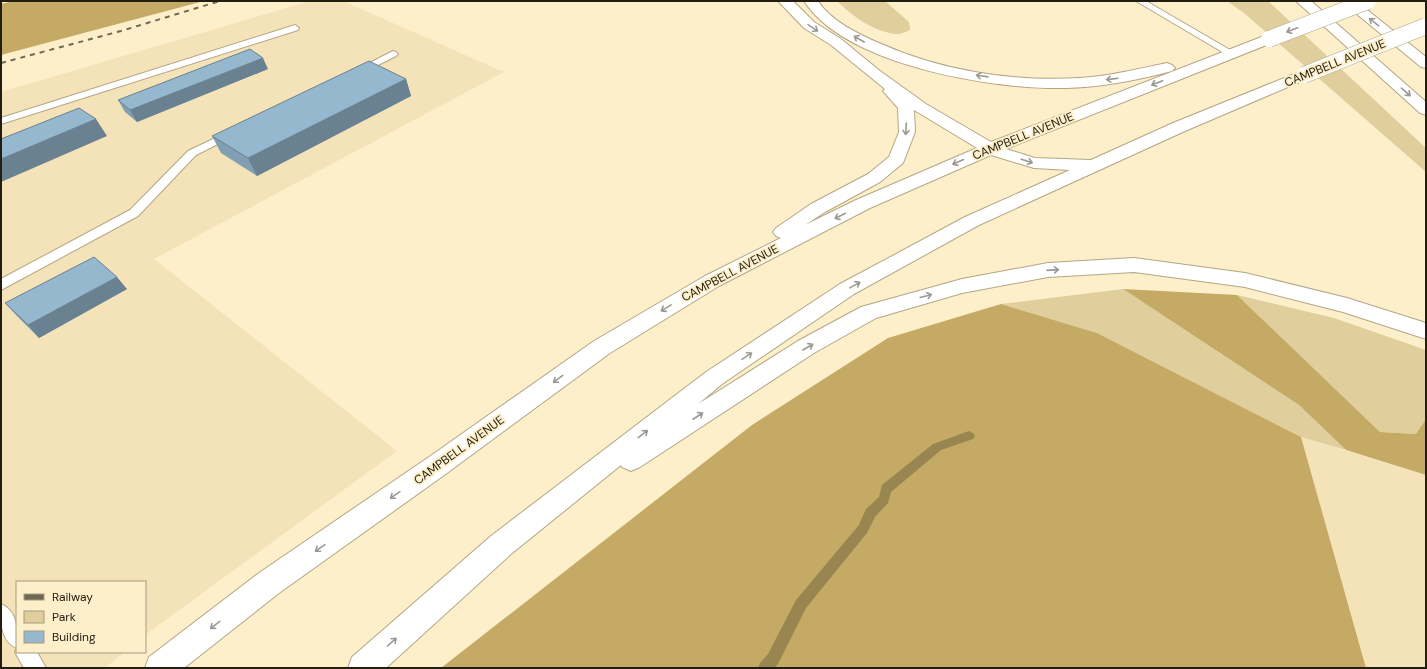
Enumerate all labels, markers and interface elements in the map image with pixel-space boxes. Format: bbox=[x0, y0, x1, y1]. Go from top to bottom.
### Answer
one-way arrow bbox=[1368, 17, 1379, 26]
one-way arrow bbox=[807, 24, 818, 32]
one-way arrow bbox=[1286, 27, 1298, 35]
one-way arrow bbox=[853, 35, 865, 43]
street label: CAMPBELL AVENUE bbox=[1282, 35, 1388, 91]
one-way arrow bbox=[976, 72, 989, 80]
one-way arrow bbox=[1106, 75, 1119, 82]
one-way arrow bbox=[1151, 80, 1163, 88]
one-way arrow bbox=[1401, 87, 1411, 97]
street label: CAMPBELL AVENUE bbox=[970, 108, 1076, 164]
one-way arrow bbox=[903, 123, 910, 136]
one-way arrow bbox=[1020, 158, 1033, 165]
one-way arrow bbox=[952, 159, 964, 167]
one-way arrow bbox=[834, 213, 846, 220]
street label: CAMPBELL AVENUE bbox=[679, 241, 782, 305]
one-way arrow bbox=[1046, 266, 1059, 273]
one-way arrow bbox=[849, 280, 861, 288]
one-way arrow bbox=[920, 292, 933, 299]
one-way arrow bbox=[660, 305, 672, 313]
one-way arrow bbox=[802, 342, 814, 350]
one-way arrow bbox=[741, 352, 752, 360]
one-way arrow bbox=[552, 375, 563, 383]
street label: CAMPBELL AVENUE bbox=[411, 412, 507, 488]
one-way arrow bbox=[692, 412, 703, 420]
one-way arrow bbox=[637, 430, 648, 438]
one-way arrow bbox=[390, 491, 401, 500]
one-way arrow bbox=[315, 544, 326, 552]
legend bbox=[16, 581, 146, 653]
text: Railway bbox=[52, 589, 93, 605]
text: Park bbox=[52, 609, 76, 625]
one-way arrow bbox=[210, 621, 221, 629]
text: Building bbox=[52, 629, 96, 645]
one-way arrow bbox=[387, 637, 397, 647]

